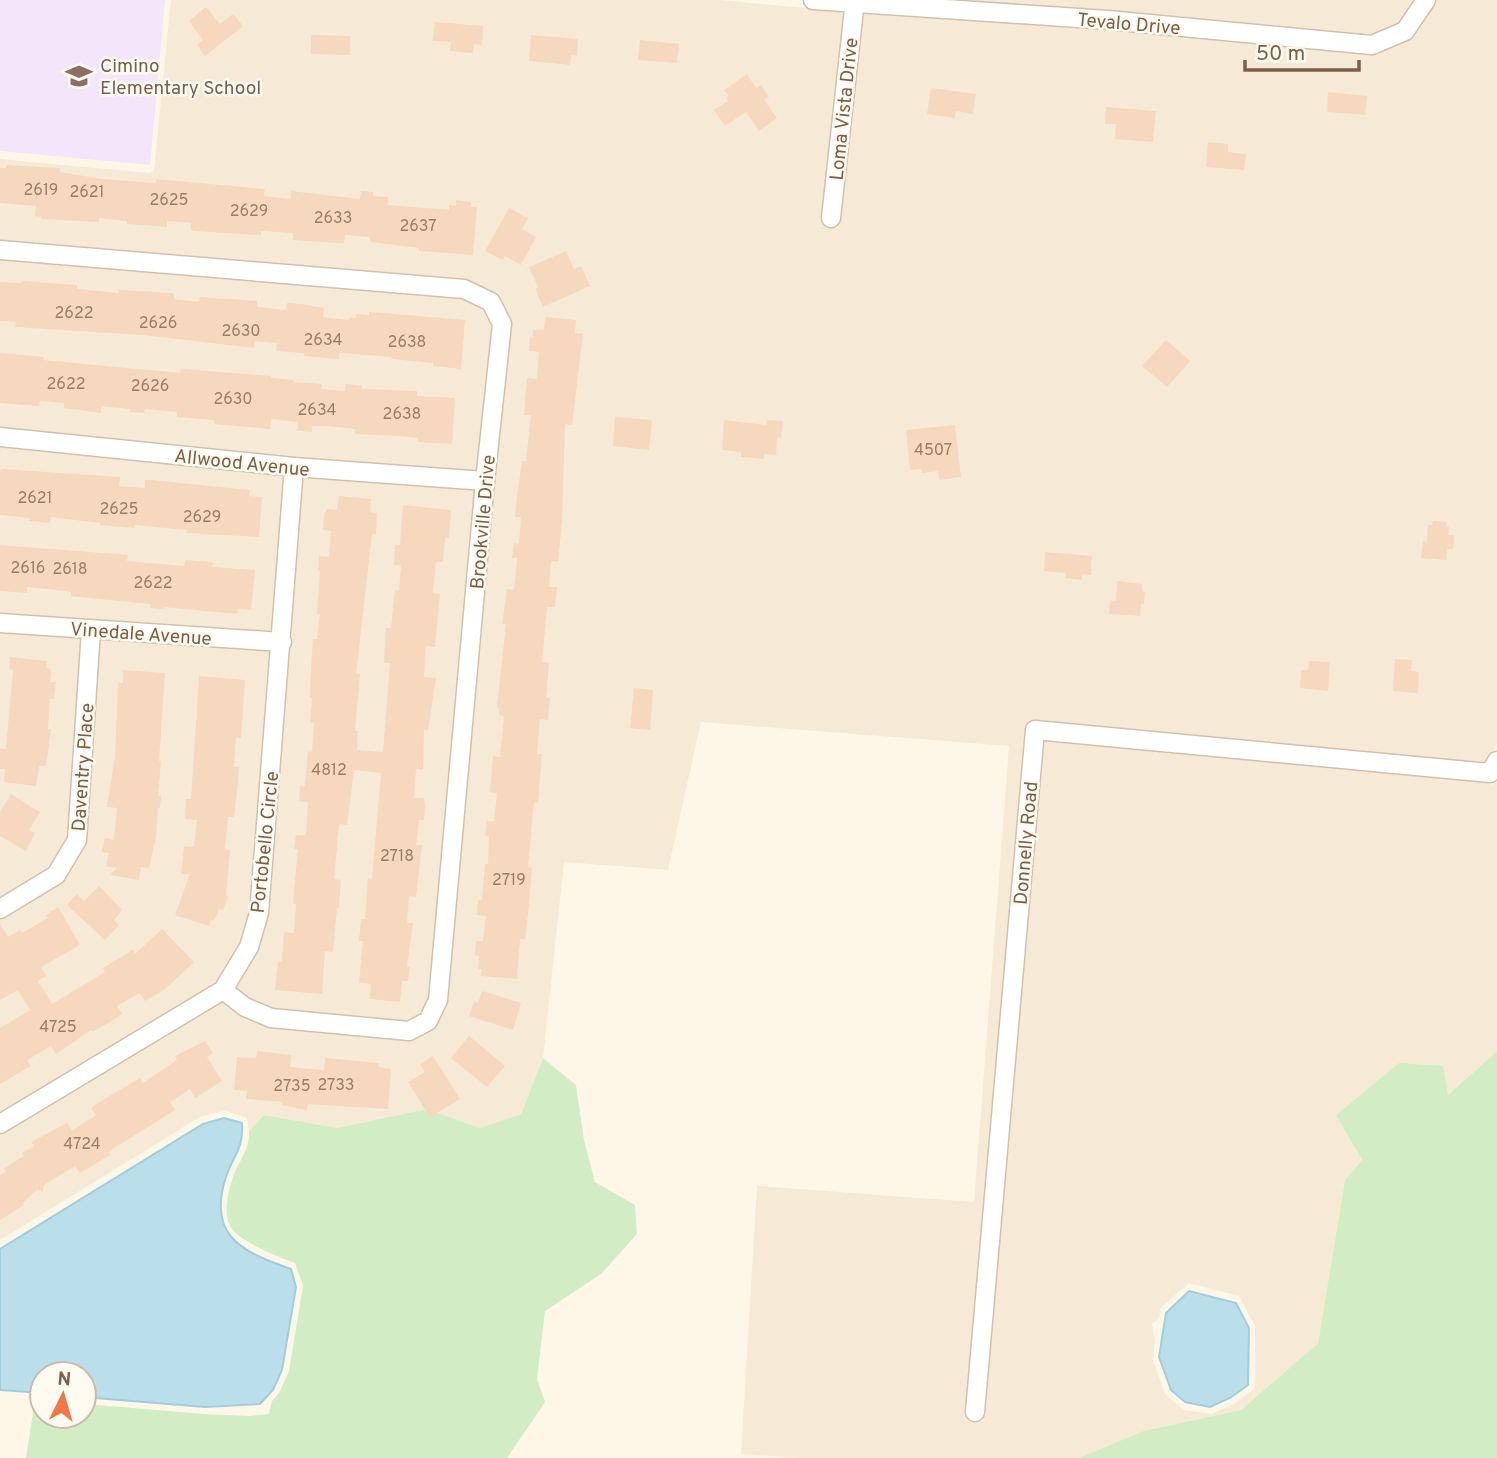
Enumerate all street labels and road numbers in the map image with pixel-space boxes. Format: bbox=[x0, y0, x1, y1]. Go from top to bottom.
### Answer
street label: Tevalo Drive bbox=[1076, 9, 1181, 41]
street label: Loma Vista Drive bbox=[826, 37, 864, 182]
street label: Allwood Avenue bbox=[173, 445, 311, 483]
street label: Brookville Drive bbox=[466, 454, 502, 590]
street label: Vinedale Avenue bbox=[69, 618, 212, 652]
street label: Daventry Place bbox=[68, 702, 100, 832]
street label: Portobello Circle bbox=[247, 770, 285, 914]
street label: Donnelly Road bbox=[1010, 780, 1044, 906]

